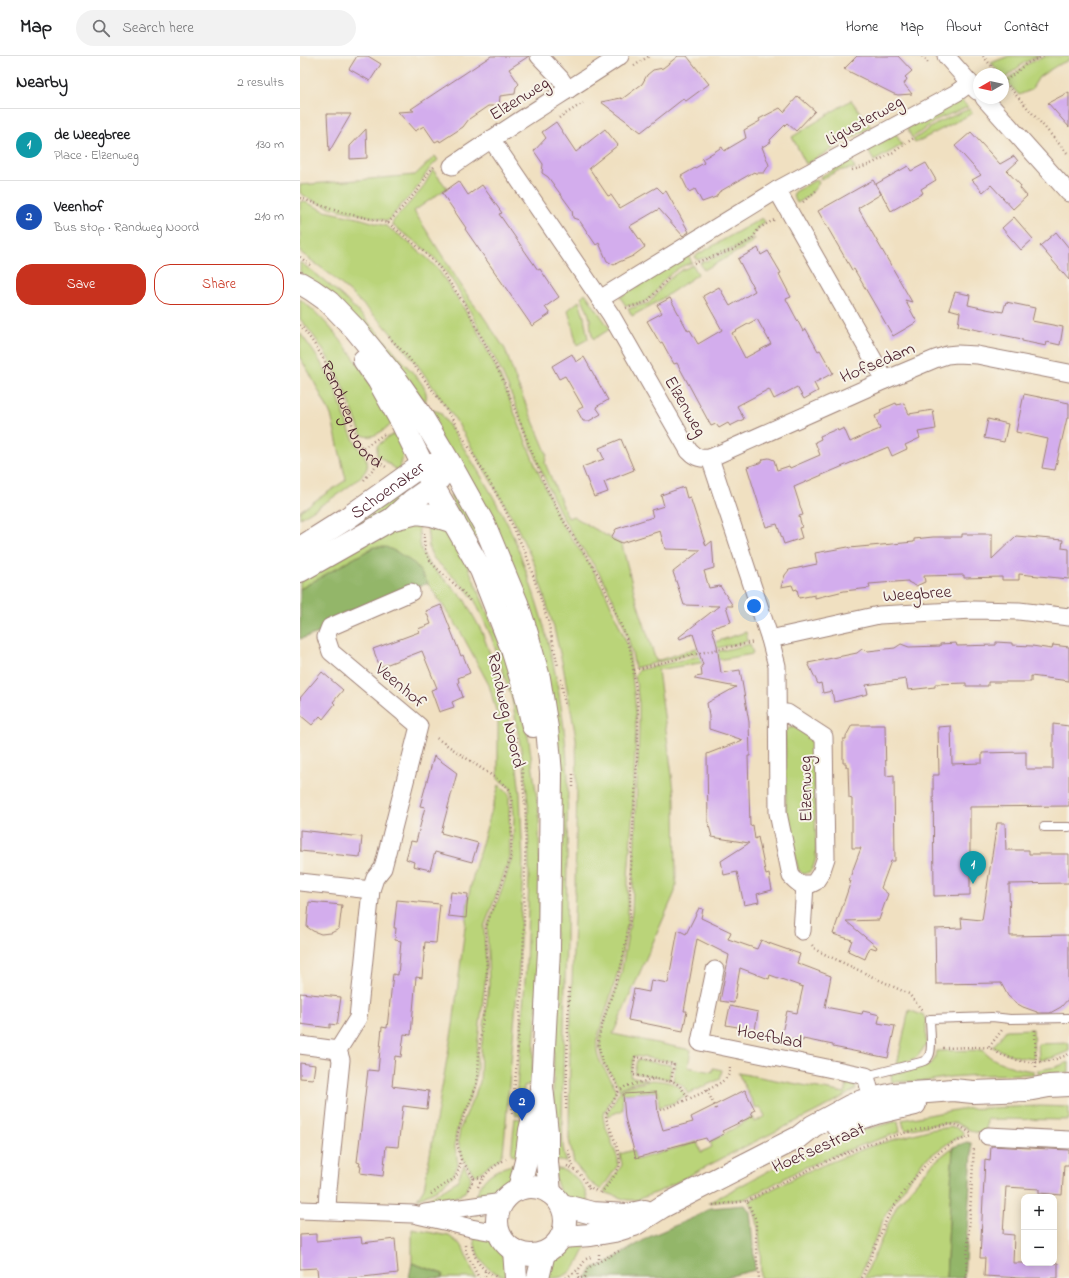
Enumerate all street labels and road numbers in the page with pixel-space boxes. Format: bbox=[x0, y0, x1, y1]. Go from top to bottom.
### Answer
street label: Elzenweg bbox=[485, 71, 556, 129]
street label: Ligusterweg bbox=[821, 90, 909, 155]
street label: Hofsedam bbox=[836, 336, 919, 391]
street label: Randweg Noord bbox=[312, 357, 387, 476]
street label: Elzenweg bbox=[656, 372, 712, 443]
street label: Schoenaker bbox=[346, 456, 431, 527]
street label: Weegbree bbox=[882, 580, 953, 611]
street label: Randweg Noord bbox=[478, 650, 531, 771]
street label: Veenhof bbox=[368, 657, 431, 716]
street label: Elzenweg bbox=[793, 756, 822, 822]
street label: Hoefblad bbox=[735, 1019, 805, 1057]
street label: Hoefsestraat bbox=[768, 1117, 870, 1181]

